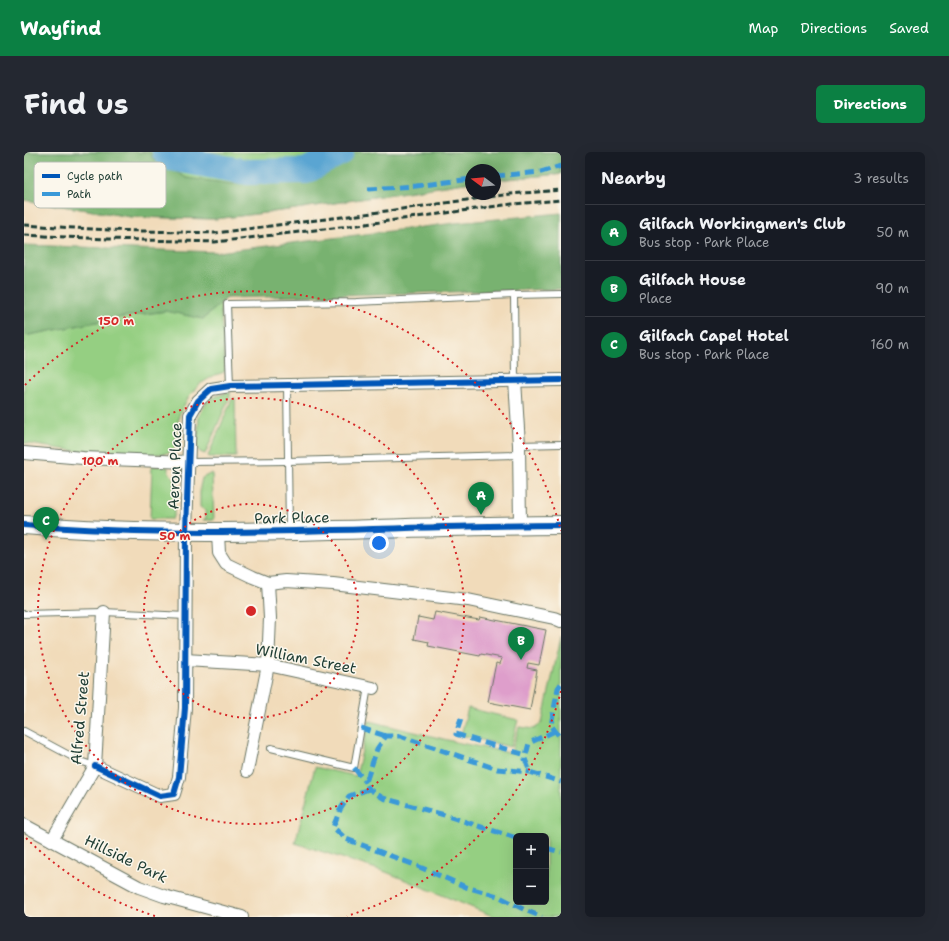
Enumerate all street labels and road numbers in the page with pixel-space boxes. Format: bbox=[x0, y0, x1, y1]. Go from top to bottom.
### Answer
street label: Aeron Place bbox=[163, 422, 187, 510]
street label: Park Place bbox=[254, 507, 330, 529]
street label: William Street bbox=[254, 639, 358, 679]
street label: Alfred Street bbox=[66, 670, 94, 766]
street label: Hillside Park bbox=[81, 830, 171, 888]

